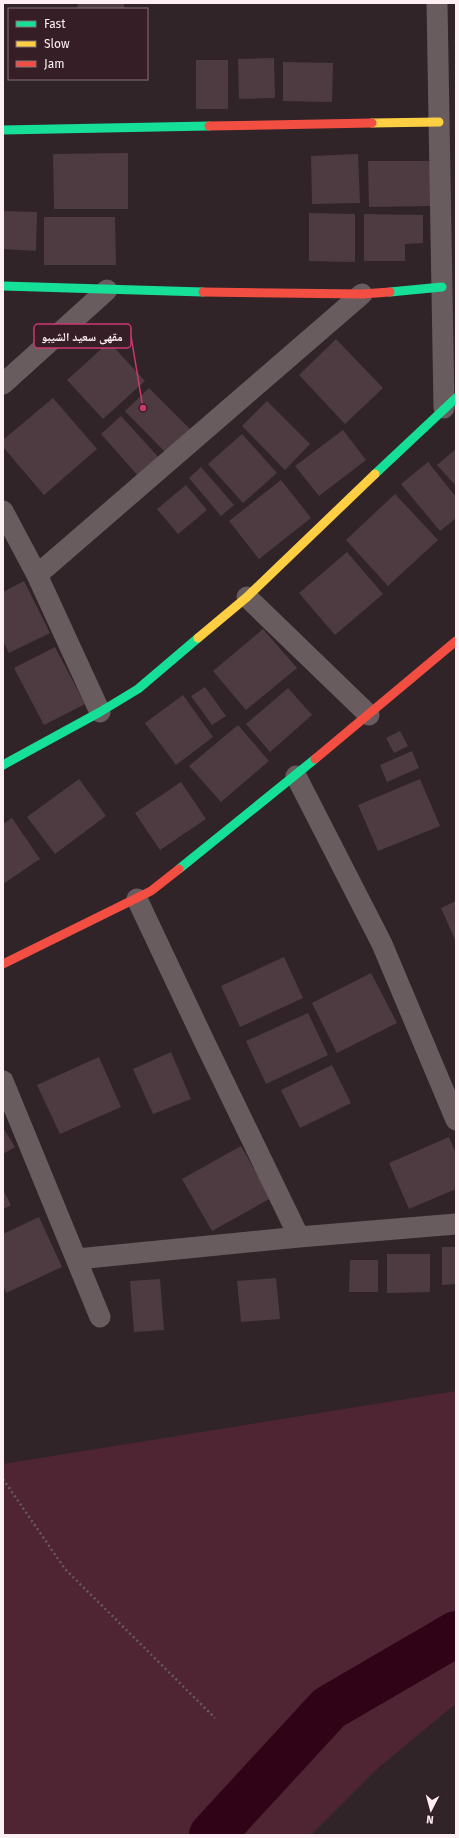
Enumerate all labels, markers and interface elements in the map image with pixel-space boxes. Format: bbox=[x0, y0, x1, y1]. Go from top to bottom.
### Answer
legend bbox=[8, 8, 148, 80]
text: Fast bbox=[44, 17, 66, 31]
text: Slow bbox=[44, 37, 70, 51]
text: Jam bbox=[44, 57, 64, 71]
callout: مقهى سعيد الشيبو bbox=[34, 324, 131, 348]
text: مقهى سعيد الشيبو bbox=[41, 330, 123, 345]
north arrow bbox=[411, 1790, 451, 1830]
text: N bbox=[426, 1813, 434, 1826]

